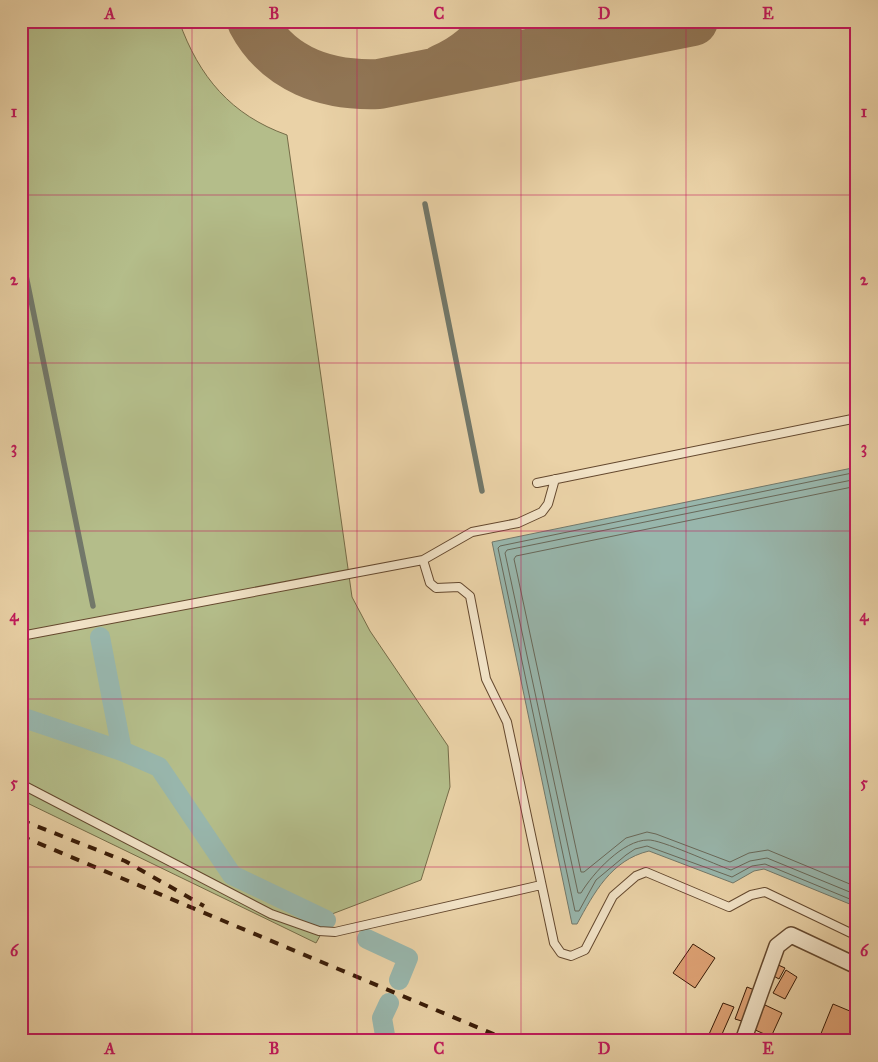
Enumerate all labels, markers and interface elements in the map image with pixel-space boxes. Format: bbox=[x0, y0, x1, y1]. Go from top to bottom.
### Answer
text: A bbox=[104, 4, 116, 23]
text: B bbox=[269, 4, 279, 23]
text: C bbox=[434, 4, 445, 23]
text: D bbox=[598, 4, 611, 23]
text: E bbox=[762, 4, 774, 23]
text: 1 bbox=[11, 102, 18, 121]
text: 1 bbox=[861, 102, 868, 121]
text: 2 bbox=[10, 270, 19, 289]
text: 2 bbox=[860, 270, 869, 289]
text: 3 bbox=[11, 438, 17, 458]
text: 3 bbox=[861, 438, 867, 458]
text: 4 bbox=[10, 606, 20, 626]
text: 4 bbox=[860, 606, 870, 626]
text: 5 bbox=[10, 773, 18, 792]
text: 5 bbox=[860, 773, 868, 792]
text: 6 bbox=[10, 941, 19, 960]
text: 6 bbox=[860, 941, 869, 960]
text: A bbox=[104, 1039, 116, 1058]
text: B bbox=[269, 1039, 279, 1058]
text: C bbox=[434, 1039, 445, 1058]
text: D bbox=[598, 1039, 611, 1058]
text: E bbox=[762, 1039, 774, 1058]

